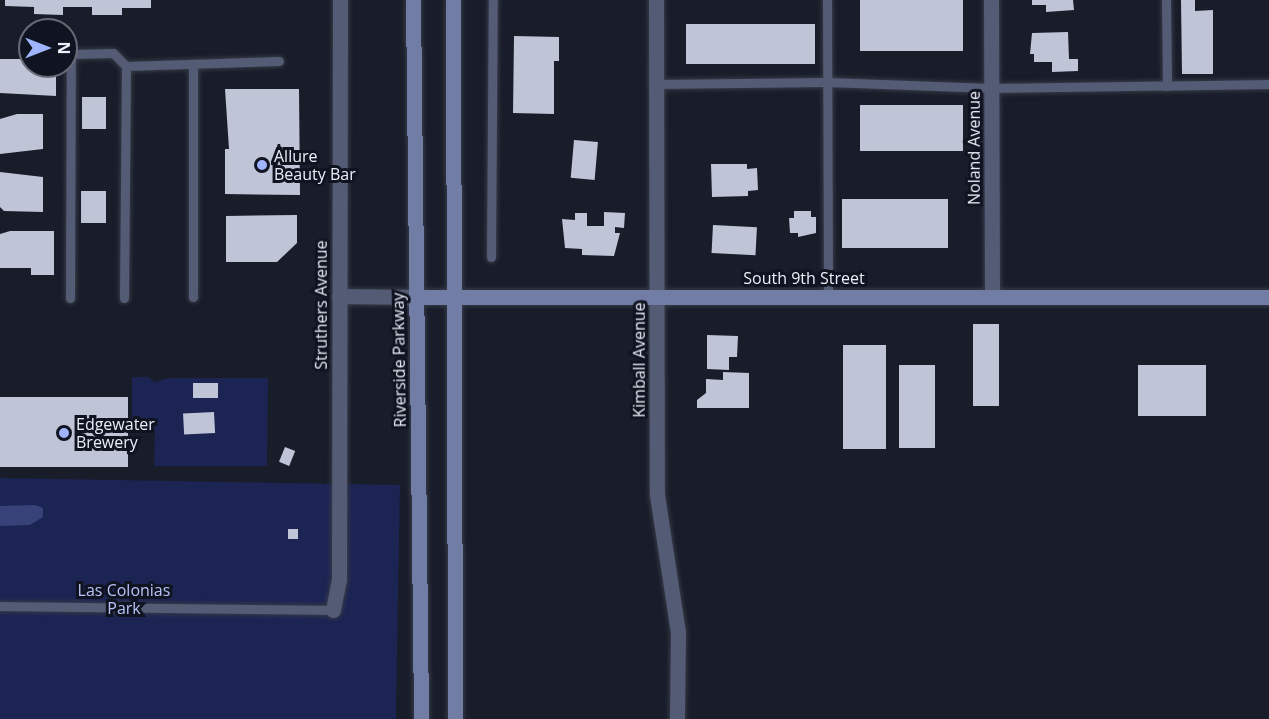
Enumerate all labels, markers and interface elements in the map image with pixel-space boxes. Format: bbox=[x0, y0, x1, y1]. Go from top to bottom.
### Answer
north arrow bbox=[18, 18, 78, 78]
text: N bbox=[53, 41, 75, 55]
street label: Noland Avenue bbox=[964, 91, 984, 205]
place label: Allure Beauty Bar bbox=[274, 146, 356, 184]
marker: Allure Beauty Bar bbox=[255, 158, 269, 172]
street label: Struthers Avenue bbox=[311, 240, 331, 370]
street label: South 9th Street bbox=[743, 268, 865, 288]
street label: Riverside Parkway bbox=[388, 292, 410, 428]
street label: Kimball Avenue bbox=[629, 302, 649, 418]
place label: Edgewater Brewery bbox=[76, 414, 155, 452]
marker: Edgewater Brewery bbox=[57, 426, 71, 440]
park label: Las Colonias Park bbox=[78, 580, 170, 618]

